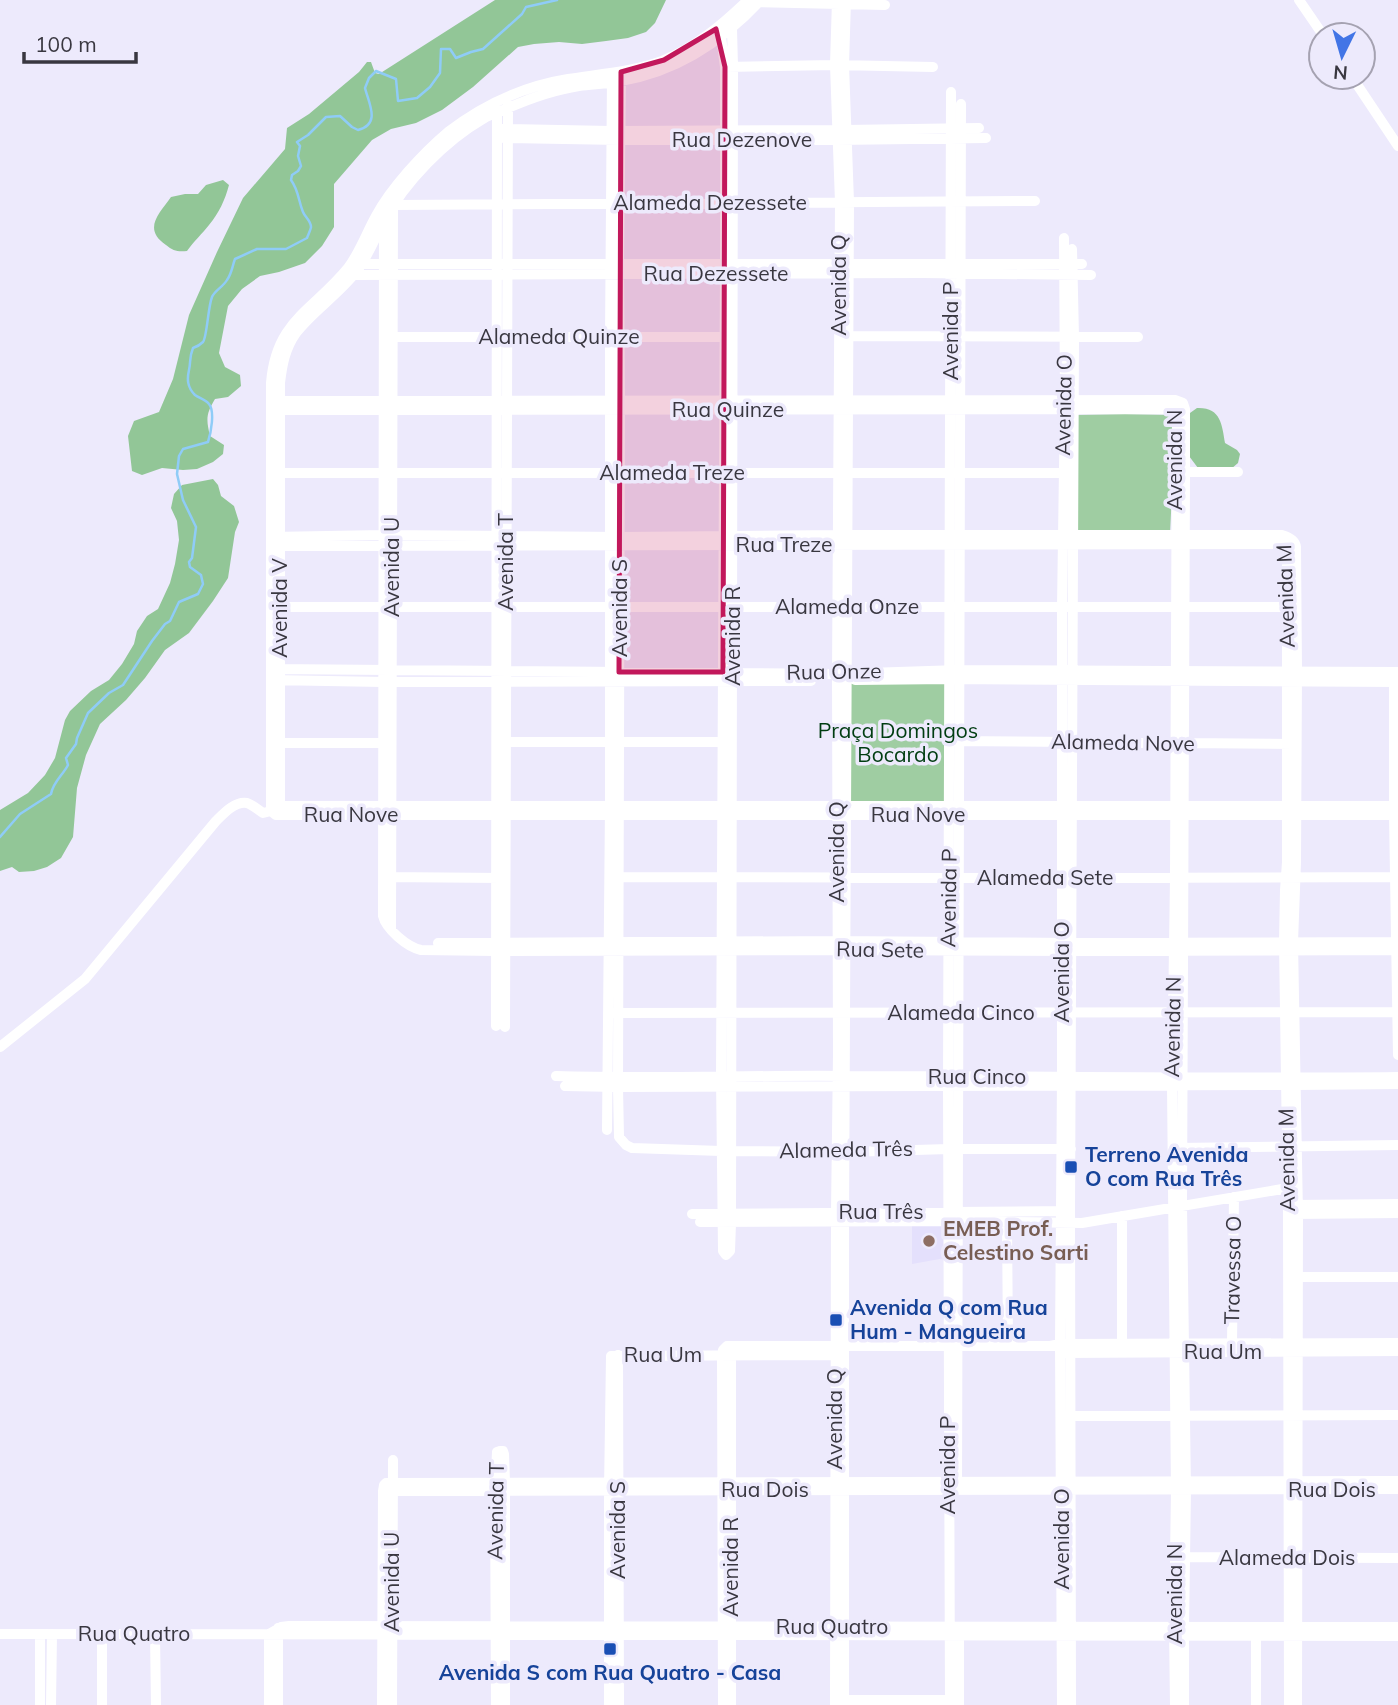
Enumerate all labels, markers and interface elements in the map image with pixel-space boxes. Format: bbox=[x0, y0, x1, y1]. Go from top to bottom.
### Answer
scale bar bbox=[24, 21, 136, 65]
north arrow bbox=[1307, 21, 1377, 91]
text: 100 m bbox=[35, 31, 97, 57]
text: N bbox=[1332, 60, 1349, 86]
street label: Rua Dezenove bbox=[672, 126, 812, 152]
street label: Alameda Dezessete bbox=[613, 189, 807, 215]
street label: Avenida Q bbox=[825, 234, 851, 336]
street label: Rua Dezessete bbox=[644, 260, 788, 286]
street label: Avenida P bbox=[937, 282, 963, 380]
street label: Alameda Quinze bbox=[478, 323, 640, 349]
street label: Avenida O bbox=[1049, 354, 1077, 456]
street label: Rua Quinze bbox=[672, 396, 784, 422]
street label: Avenida N bbox=[1161, 410, 1187, 510]
street label: Alameda Treze bbox=[599, 459, 745, 485]
street label: Avenida T bbox=[492, 513, 518, 611]
street label: Avenida U bbox=[378, 517, 404, 617]
street label: Rua Treze bbox=[736, 531, 832, 557]
street label: Avenida M bbox=[1270, 544, 1300, 648]
street label: Avenida V bbox=[266, 558, 292, 658]
street label: Avenida S bbox=[606, 559, 632, 657]
street label: Avenida R bbox=[719, 586, 745, 686]
street label: Alameda Onze bbox=[775, 593, 919, 619]
street label: Rua Onze bbox=[786, 657, 882, 685]
park label: Praça Domingos Bocardo bbox=[818, 717, 978, 767]
street label: Alameda Nove bbox=[1051, 728, 1195, 756]
street label: Rua Nove bbox=[304, 801, 398, 827]
street label: Avenida Q bbox=[823, 801, 849, 903]
street label: Rua Nove bbox=[871, 801, 965, 827]
street label: Avenida P bbox=[934, 848, 962, 948]
street label: Alameda Sete bbox=[977, 864, 1113, 890]
street label: Avenida O bbox=[1048, 921, 1074, 1023]
street label: Rua Sete bbox=[836, 935, 924, 963]
street label: Avenida N bbox=[1158, 976, 1186, 1078]
street label: Alameda Cinco bbox=[887, 999, 1035, 1025]
street label: Rua Cinco bbox=[928, 1063, 1026, 1089]
street label: Avenida M bbox=[1272, 1108, 1300, 1212]
street label: Alameda Três bbox=[779, 1135, 913, 1163]
place label: Terreno Avenida O com Rua Três bbox=[1085, 1141, 1249, 1191]
marker: Terreno Avenida O com Rua Três bbox=[1063, 1159, 1079, 1175]
street label: Rua Três bbox=[838, 1198, 924, 1224]
place label: EMEB Prof. Celestino Sarti bbox=[943, 1215, 1089, 1265]
street label: Travessa O bbox=[1218, 1215, 1246, 1325]
marker: EMEB Prof. Celestino Sarti bbox=[921, 1233, 937, 1249]
place label: Avenida Q com Rua Hum - Mangueira bbox=[850, 1294, 1048, 1344]
marker: Avenida Q com Rua Hum - Mangueira bbox=[828, 1312, 844, 1328]
street label: Rua Um bbox=[1184, 1338, 1262, 1364]
street label: Rua Um bbox=[624, 1341, 702, 1367]
street label: Avenida Q bbox=[821, 1368, 847, 1470]
street label: Avenida P bbox=[934, 1416, 960, 1514]
street label: Avenida T bbox=[481, 1461, 509, 1560]
street label: Rua Dois bbox=[721, 1476, 809, 1502]
street label: Rua Dois bbox=[1288, 1476, 1376, 1502]
street label: Avenida S bbox=[604, 1481, 630, 1579]
street label: Avenida O bbox=[1048, 1488, 1074, 1590]
street label: Avenida R bbox=[717, 1517, 743, 1617]
street label: Avenida U bbox=[378, 1532, 404, 1632]
street label: Avenida N bbox=[1161, 1544, 1187, 1644]
street label: Alameda Dois bbox=[1219, 1544, 1355, 1570]
street label: Rua Quatro bbox=[776, 1613, 888, 1639]
street label: Rua Quatro bbox=[78, 1620, 190, 1646]
marker: Avenida S com Rua Quatro - Casa bbox=[602, 1641, 618, 1657]
place label: Avenida S com Rua Quatro - Casa bbox=[439, 1659, 781, 1685]

